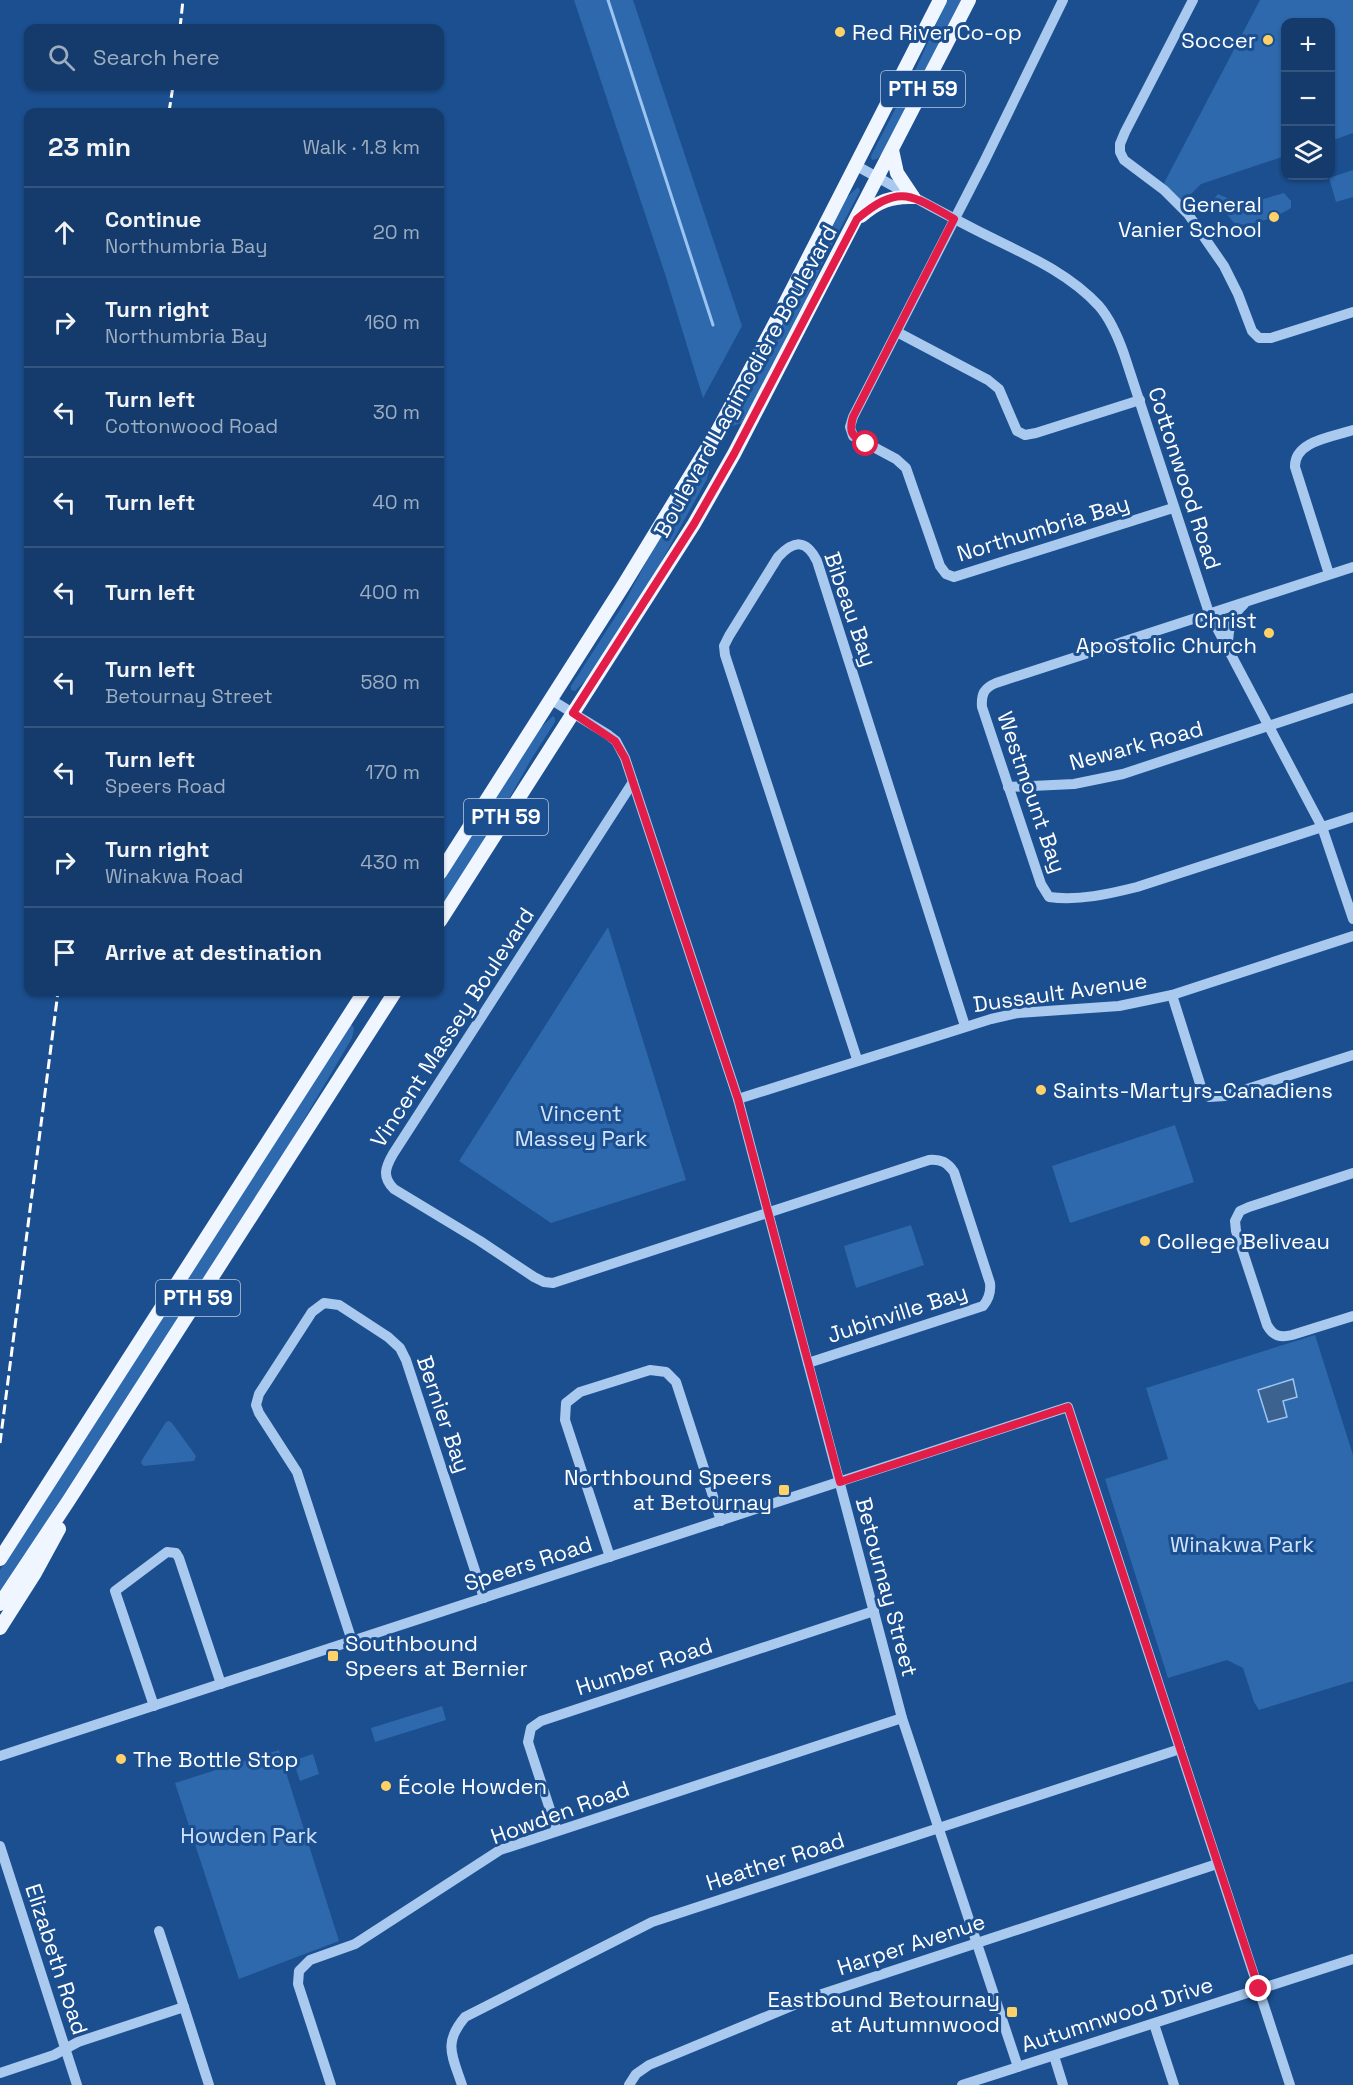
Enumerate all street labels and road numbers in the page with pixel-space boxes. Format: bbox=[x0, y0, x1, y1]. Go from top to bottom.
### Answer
road number: PTH 59 bbox=[881, 71, 965, 107]
street label: Boulevard Lagimodière Boulevard bbox=[647, 220, 843, 542]
street label: Cottonwood Road bbox=[1142, 383, 1228, 573]
street label: Northumbria Bay bbox=[953, 488, 1133, 568]
street label: Bibeau Bay bbox=[818, 548, 884, 670]
street label: Westmount Bay bbox=[991, 708, 1073, 876]
street label: Newark Road bbox=[1066, 714, 1206, 776]
road number: PTH 59 bbox=[464, 799, 548, 835]
street label: Vincent Massey Boulevard bbox=[364, 902, 540, 1152]
street label: Dussault Avenue bbox=[971, 966, 1149, 1018]
street label: Jubinville Bay bbox=[823, 1277, 971, 1349]
road number: PTH 59 bbox=[156, 1280, 240, 1316]
street label: Bernier Bay bbox=[411, 1352, 477, 1476]
street label: Betournay Street bbox=[850, 1494, 924, 1680]
street label: Speers Road bbox=[460, 1529, 596, 1597]
street label: Humber Road bbox=[572, 1631, 716, 1701]
street label: Howden Road bbox=[487, 1774, 633, 1850]
street label: Heather Road bbox=[702, 1825, 848, 1897]
street label: Elizabeth Road bbox=[19, 1880, 95, 2038]
street label: Harper Avenue bbox=[833, 1907, 989, 1981]
street label: Autumnwood Drive bbox=[1017, 1970, 1217, 2058]

